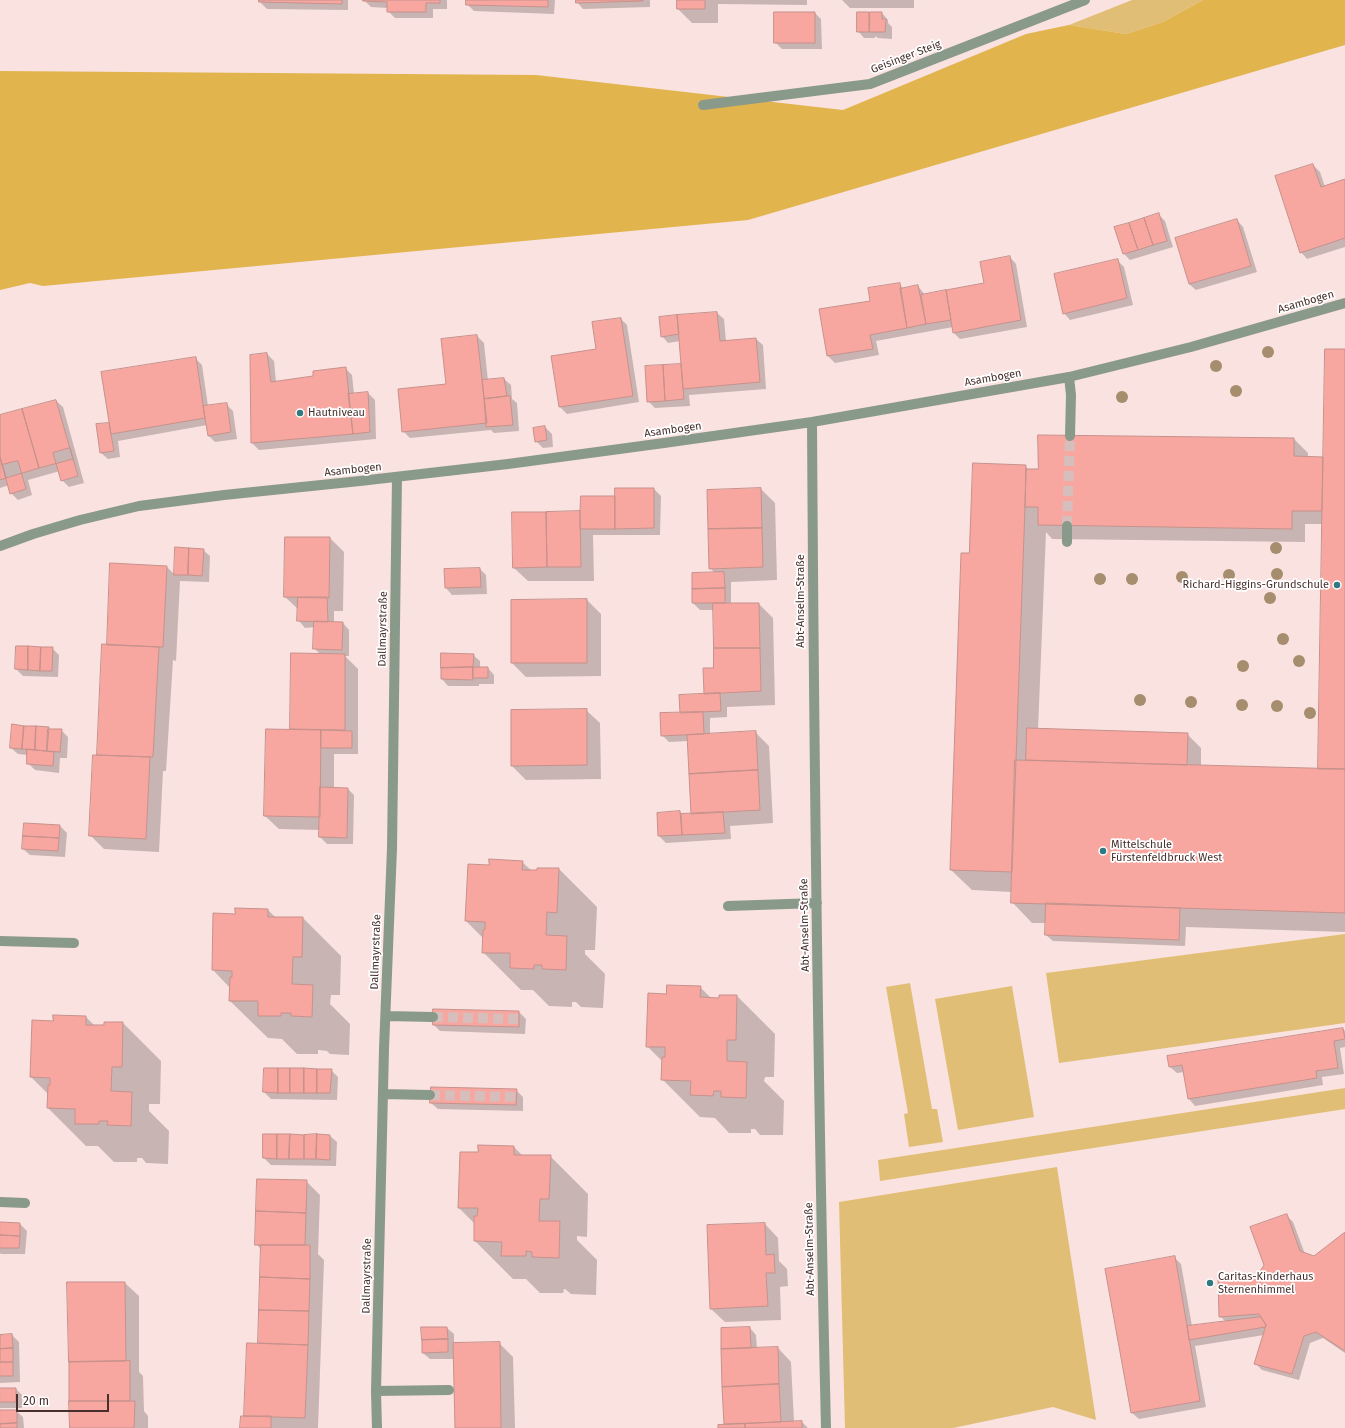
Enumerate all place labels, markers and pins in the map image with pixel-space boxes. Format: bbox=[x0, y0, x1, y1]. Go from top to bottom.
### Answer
place label: Hautniveau bbox=[308, 406, 365, 420]
marker: Hautniveau bbox=[295, 408, 305, 418]
place label: Richard-Higgins-Grundschule bbox=[1183, 578, 1329, 592]
marker: Richard-Higgins-Grundschule bbox=[1332, 580, 1342, 590]
place label: Mittelschule Fürstenfeldbruck West bbox=[1111, 838, 1222, 864]
marker: Mittelschule Fürstenfeldbruck West bbox=[1098, 846, 1108, 856]
place label: Caritas-Kinderhaus Sternenhimmel bbox=[1218, 1270, 1313, 1296]
marker: Caritas-Kinderhaus Sternenhimmel bbox=[1205, 1278, 1215, 1288]

